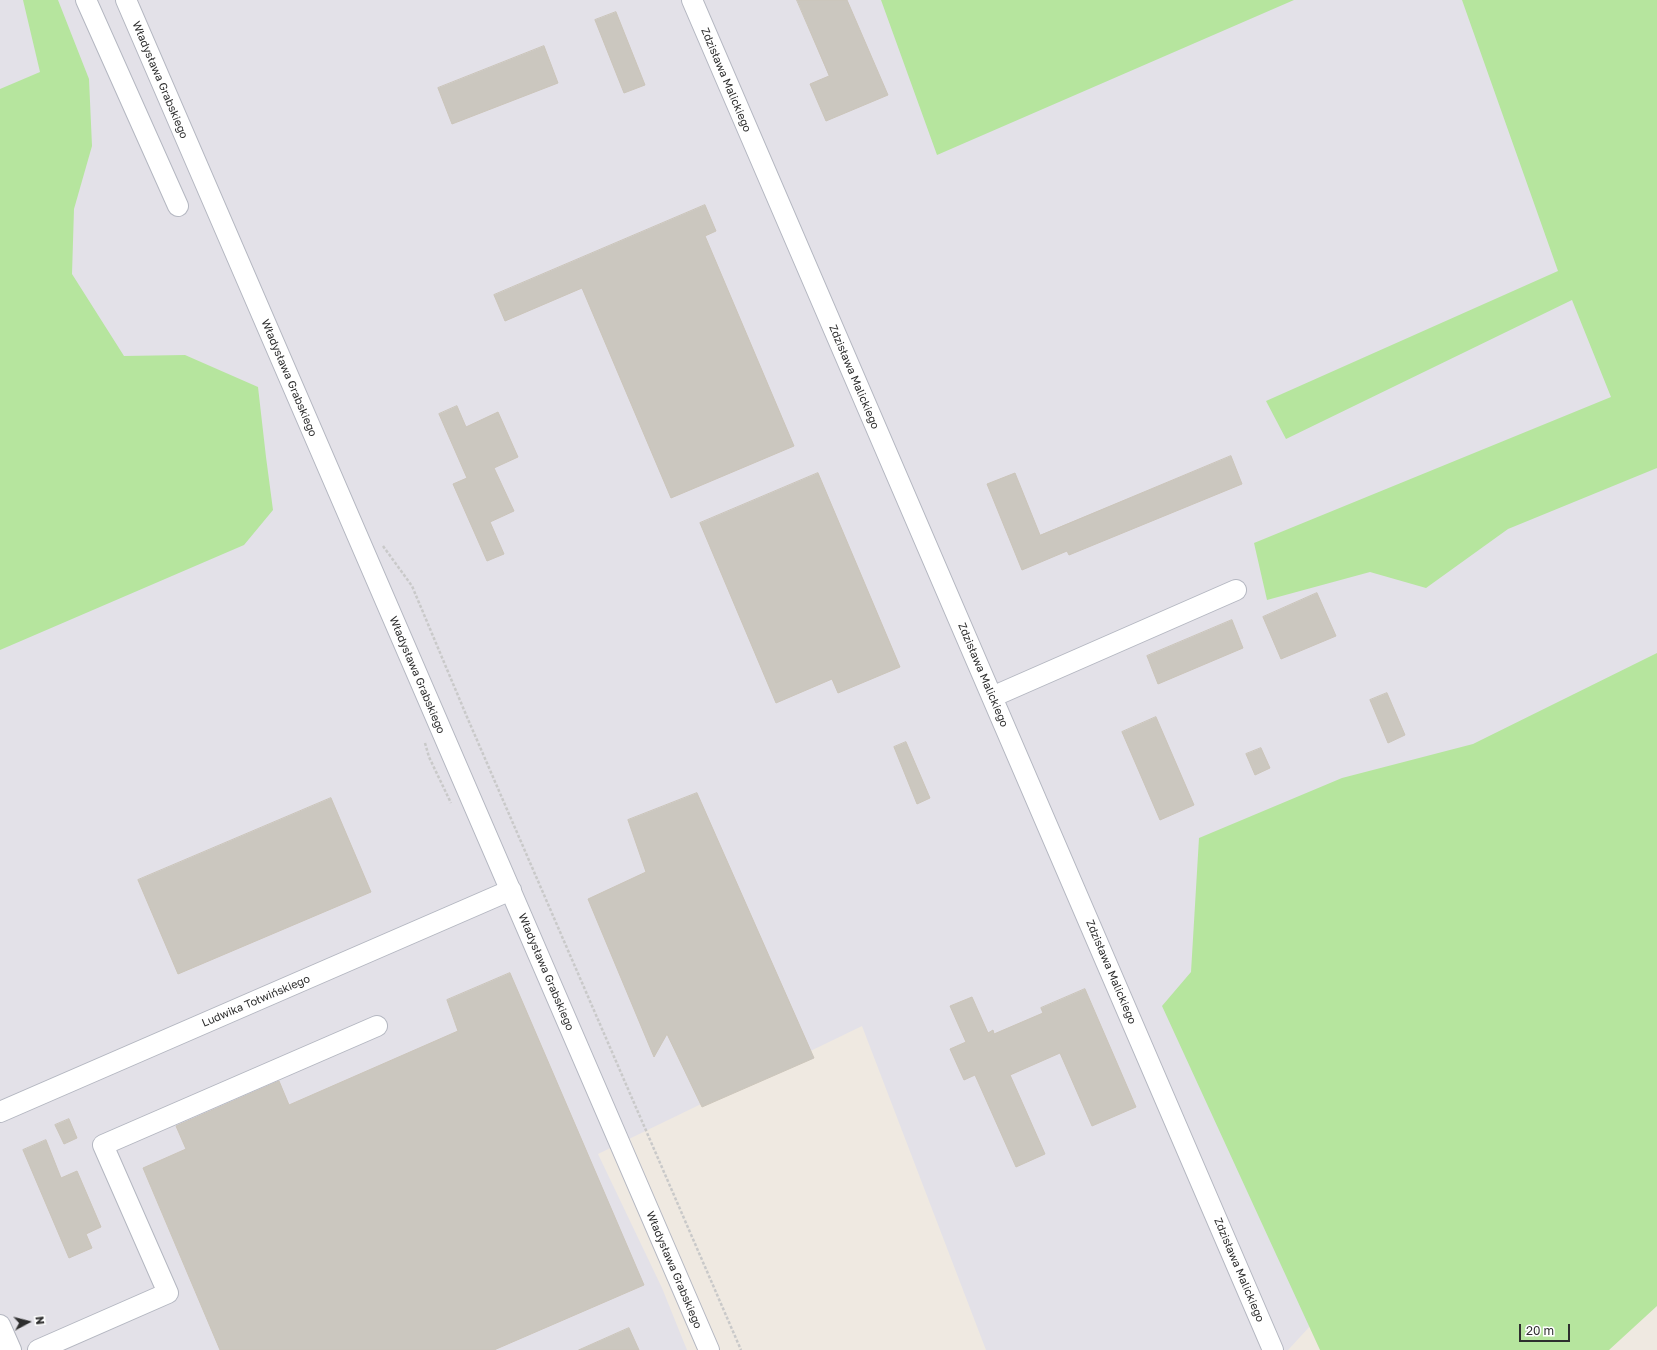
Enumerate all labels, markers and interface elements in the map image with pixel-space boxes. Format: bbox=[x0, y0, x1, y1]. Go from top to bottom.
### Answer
street label: Władysława Grabskiego bbox=[129, 19, 191, 141]
street label: Zdzisława Malickiego bbox=[698, 26, 754, 134]
street label: Władysława Grabskiego bbox=[258, 317, 320, 439]
street label: Zdzisława Malickiego bbox=[826, 323, 882, 431]
street label: Władysława Grabskiego bbox=[386, 614, 448, 736]
street label: Zdzisława Malickiego bbox=[955, 621, 1011, 729]
street label: Władysława Grabskiego bbox=[515, 911, 577, 1033]
street label: Zdzisława Malickiego bbox=[1083, 918, 1139, 1026]
street label: Ludwika Tołwińskiego bbox=[200, 972, 312, 1030]
street label: Władysława Grabskiego bbox=[643, 1209, 705, 1331]
street label: Zdzisława Malickiego bbox=[1211, 1216, 1267, 1324]
north arrow bbox=[8, 1302, 48, 1342]
text: N bbox=[33, 1316, 47, 1325]
scale bar bbox=[1521, 1316, 1572, 1342]
text: 20 m bbox=[1526, 1323, 1554, 1338]

